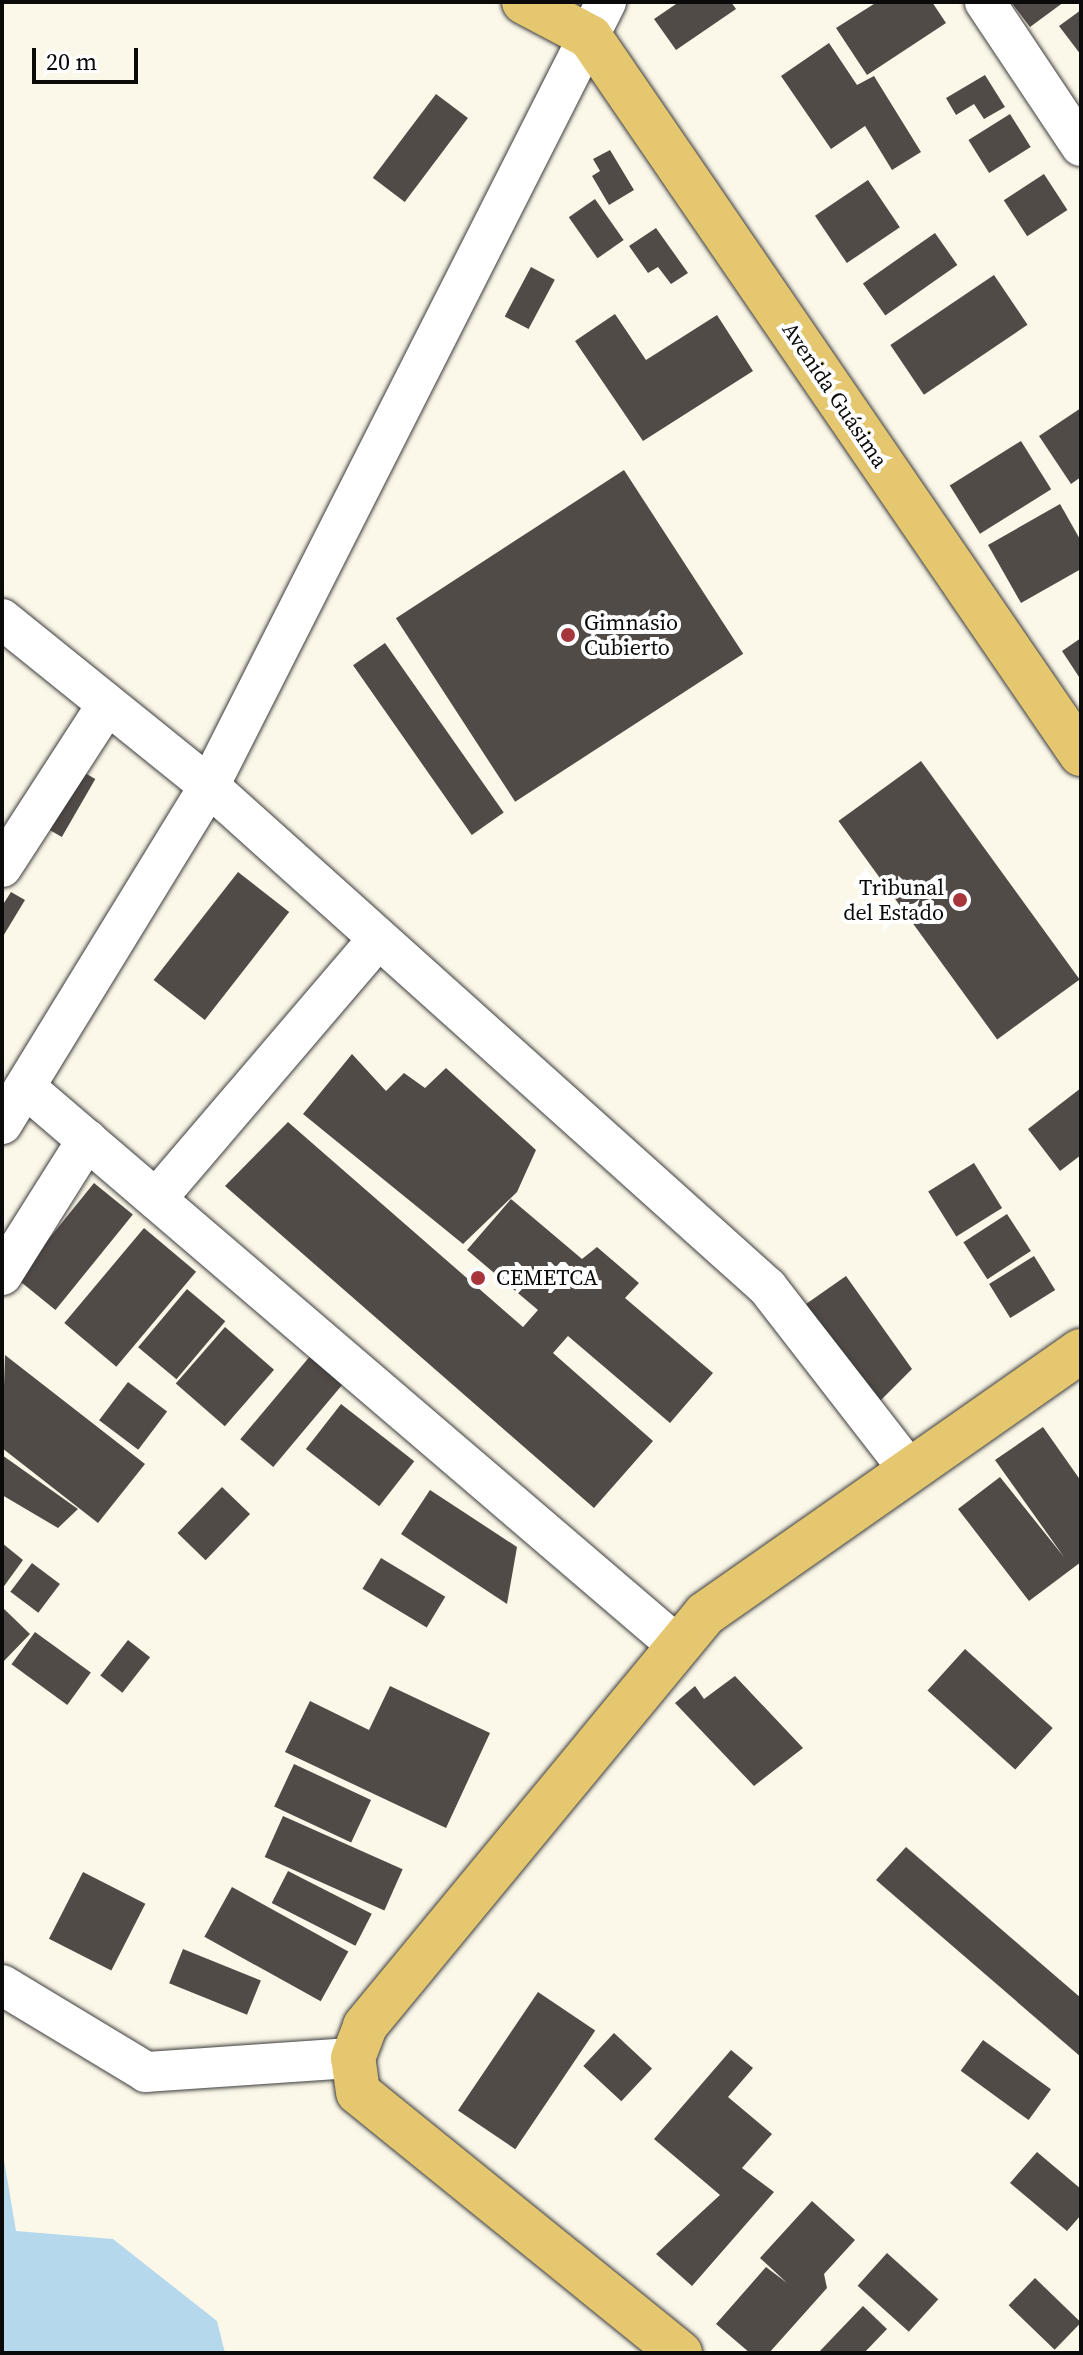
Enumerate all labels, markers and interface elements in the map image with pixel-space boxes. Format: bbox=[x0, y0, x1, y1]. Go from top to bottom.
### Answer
scale bar bbox=[36, 32, 142, 82]
text: 20 m bbox=[46, 45, 97, 78]
street label: Avenida Guásima bbox=[777, 317, 893, 473]
place label: Gimnasio Cubierto bbox=[584, 609, 678, 660]
marker: Gimnasio Cubierto bbox=[559, 626, 577, 644]
place label: Tribunal del Estado bbox=[843, 874, 944, 926]
marker: Tribunal del Estado bbox=[951, 891, 969, 909]
place label: CEMETCA bbox=[496, 1265, 598, 1291]
marker: CEMETCA bbox=[467, 1267, 489, 1289]

